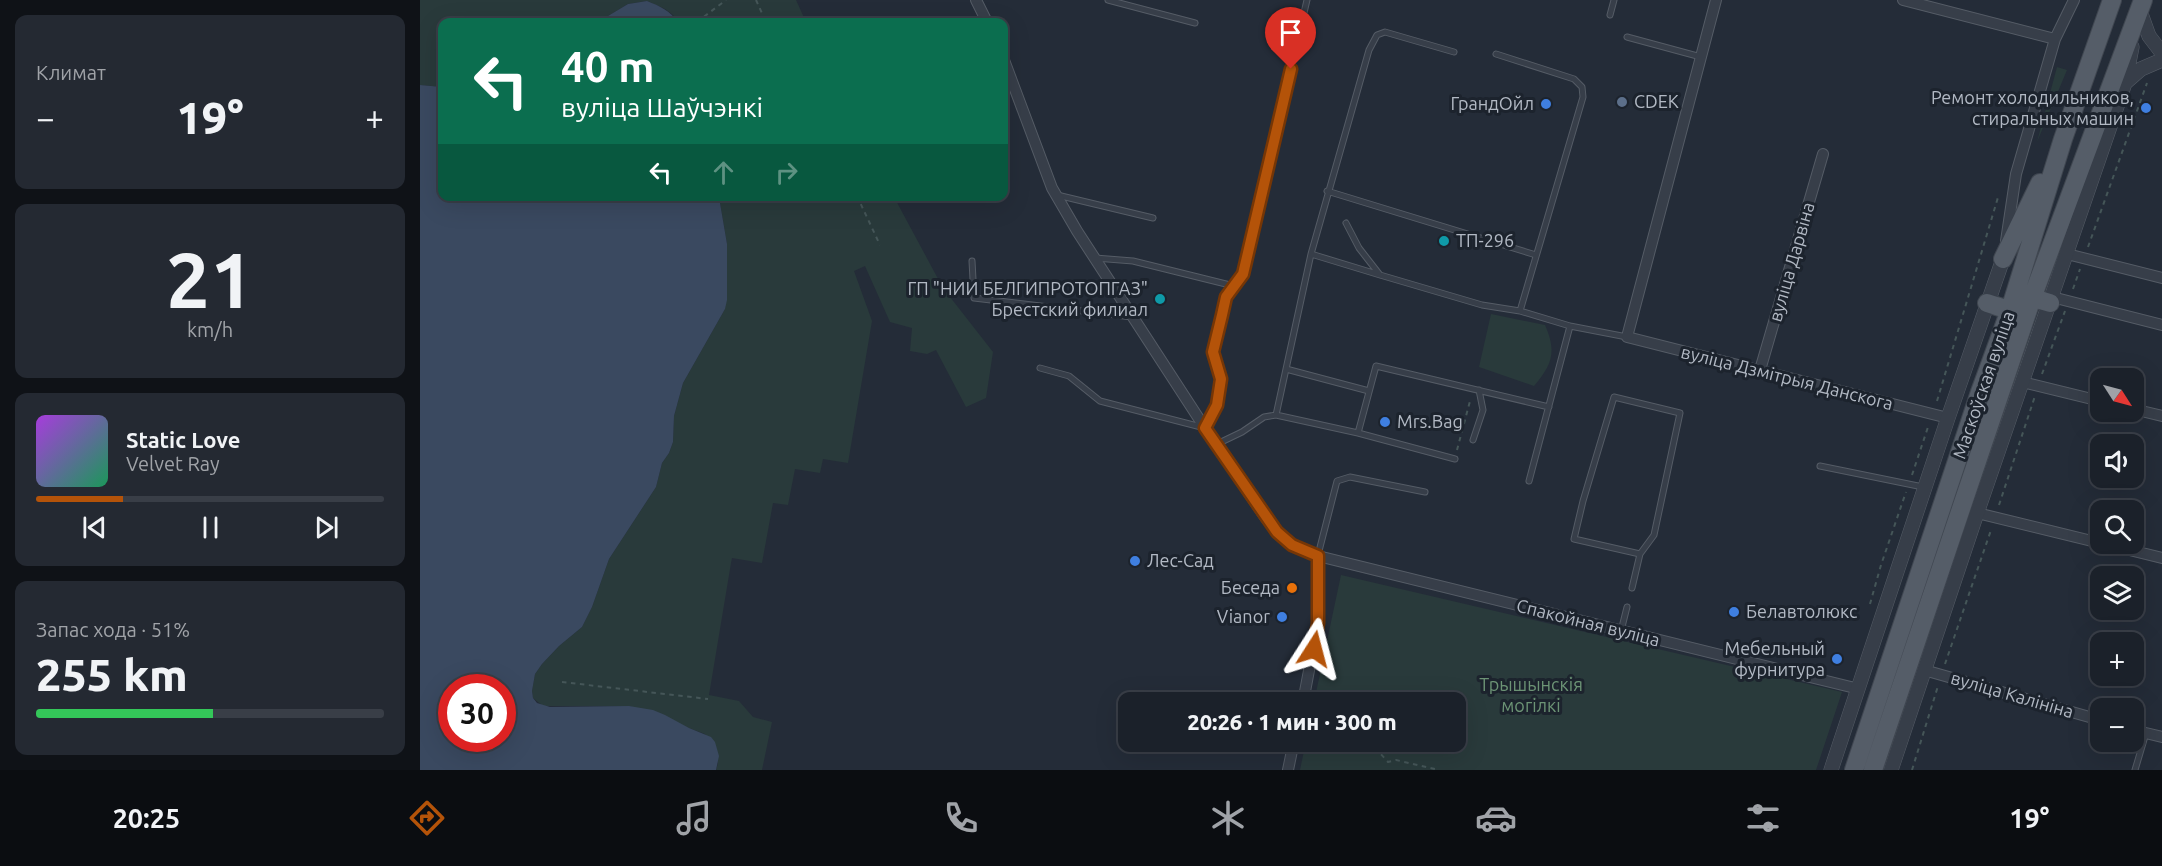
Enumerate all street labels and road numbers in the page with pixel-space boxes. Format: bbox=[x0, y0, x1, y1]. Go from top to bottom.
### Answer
street label: вуліца Дарвіна bbox=[1764, 200, 1818, 324]
street label: Маскоўская вуліца bbox=[1948, 308, 2018, 461]
street label: вуліца Дзмітрыя Данскога bbox=[1679, 341, 1895, 413]
street label: Спакойная вуліца bbox=[1514, 595, 1662, 650]
street label: вуліца Калініна bbox=[1949, 667, 2076, 721]

